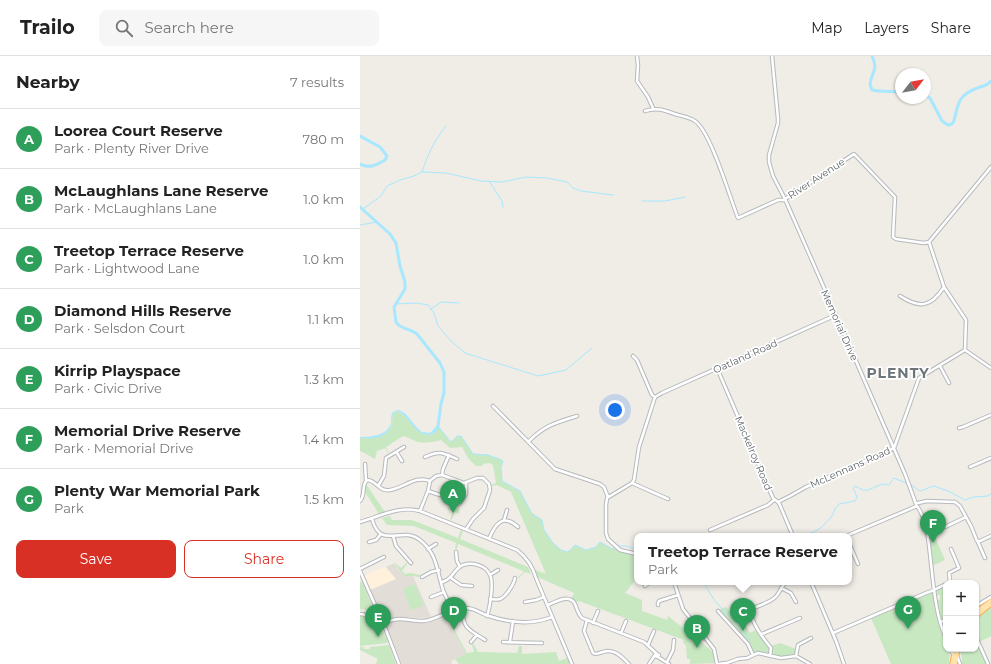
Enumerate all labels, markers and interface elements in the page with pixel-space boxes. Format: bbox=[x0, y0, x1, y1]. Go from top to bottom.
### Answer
search box bbox=[99, 10, 379, 46]
text: Trailo bbox=[20, 16, 75, 39]
icon: search bbox=[113, 17, 135, 39]
text: Search here bbox=[145, 18, 234, 37]
text: Map bbox=[811, 19, 842, 37]
text: Layers bbox=[864, 19, 909, 37]
text: Share bbox=[931, 19, 971, 37]
north arrow bbox=[895, 68, 931, 104]
text: Nearby bbox=[16, 72, 80, 92]
text: 7 results bbox=[290, 74, 344, 90]
text: Loorea Court Reserve bbox=[54, 121, 223, 140]
text: A bbox=[24, 131, 34, 147]
text: 780 m bbox=[302, 131, 344, 147]
text: Park · Plenty River Drive bbox=[54, 140, 209, 156]
street label: River Avenue bbox=[785, 155, 847, 202]
text: McLaughlans Lane Reserve bbox=[54, 181, 268, 200]
text: B bbox=[24, 191, 34, 207]
text: 1.0 km bbox=[303, 191, 344, 207]
text: Park · McLaughlans Lane bbox=[54, 200, 217, 216]
text: Treetop Terrace Reserve bbox=[54, 241, 244, 260]
text: C bbox=[24, 251, 34, 267]
text: 1.0 km bbox=[303, 251, 344, 267]
text: Park · Lightwood Lane bbox=[54, 260, 200, 276]
street label: Memorial Drive bbox=[818, 288, 861, 363]
text: Diamond Hills Reserve bbox=[54, 301, 232, 320]
text: D bbox=[24, 311, 34, 327]
text: 1.1 km bbox=[307, 311, 344, 327]
text: Park · Selsdon Court bbox=[54, 320, 185, 336]
street label: Oatland Road bbox=[711, 336, 779, 376]
text: Kirrip Playspace bbox=[54, 361, 181, 380]
district label: PLENTY bbox=[866, 364, 930, 382]
text: E bbox=[25, 371, 33, 387]
text: 1.3 km bbox=[304, 371, 344, 387]
text: Park · Civic Drive bbox=[54, 380, 162, 396]
your location bbox=[605, 400, 625, 420]
street label: Mackelroy Road bbox=[732, 414, 775, 492]
text: Memorial Drive Reserve bbox=[54, 421, 241, 440]
text: F bbox=[25, 431, 33, 447]
text: 1.4 km bbox=[303, 431, 344, 447]
text: Park · Memorial Drive bbox=[54, 440, 193, 456]
street label: McLennans Road bbox=[808, 444, 893, 491]
pin: A bbox=[440, 480, 466, 513]
text: Plenty War Memorial Park bbox=[54, 481, 260, 500]
text: G bbox=[24, 491, 34, 507]
text: 1.5 km bbox=[304, 491, 344, 507]
text: Park bbox=[54, 500, 84, 516]
pin: F bbox=[920, 510, 946, 543]
popup bbox=[634, 533, 852, 585]
button: Save bbox=[16, 540, 176, 578]
button: Share bbox=[184, 540, 344, 578]
text: Treetop Terrace Reserve bbox=[648, 542, 838, 561]
text: Park bbox=[648, 561, 678, 577]
map controls bbox=[943, 580, 979, 652]
button: + bbox=[943, 580, 979, 616]
pin: G bbox=[895, 596, 921, 629]
pin: D bbox=[441, 597, 467, 630]
pin: C bbox=[730, 598, 756, 631]
pin: E bbox=[365, 604, 391, 637]
pin: B bbox=[684, 615, 710, 648]
button: − bbox=[943, 616, 979, 652]

